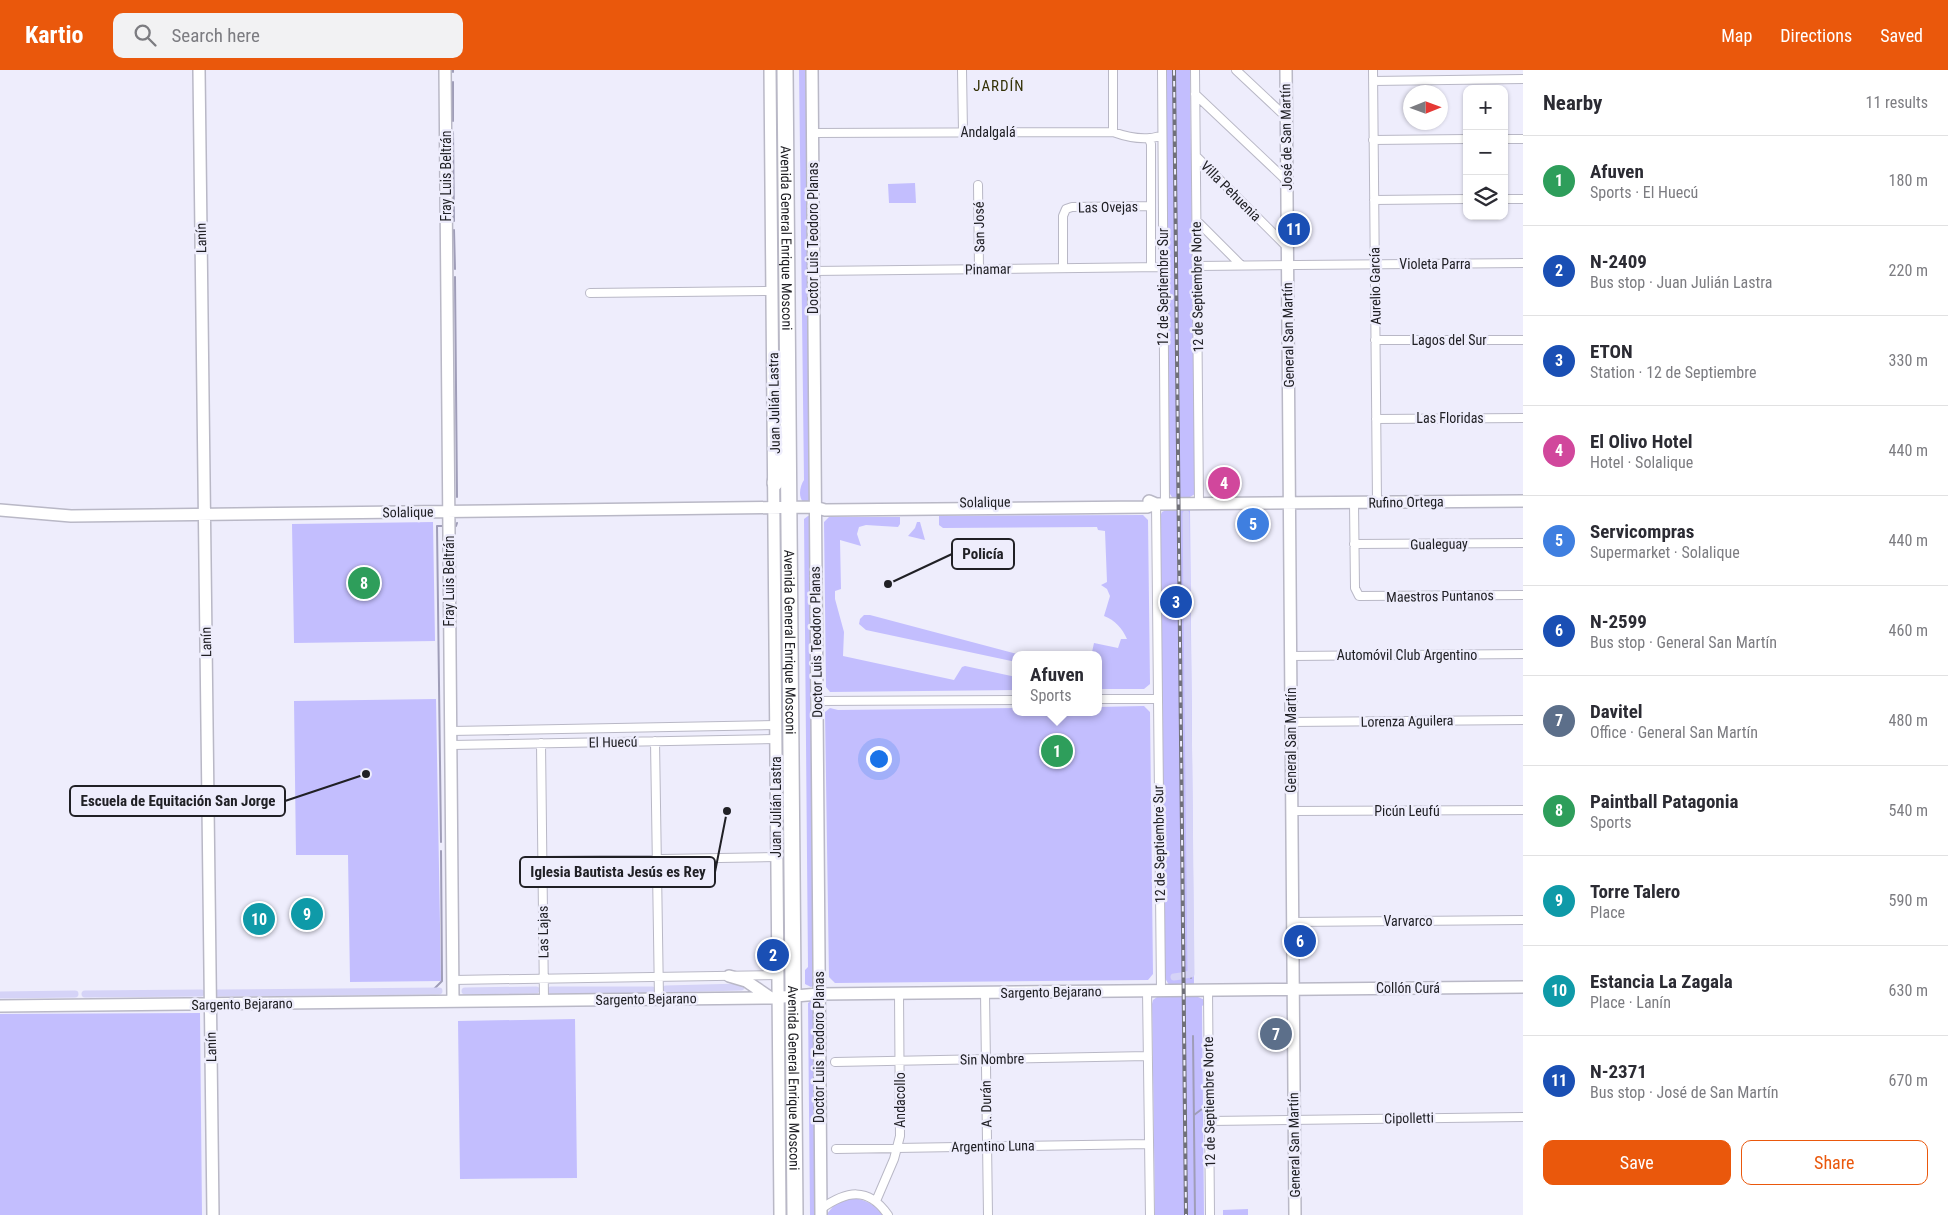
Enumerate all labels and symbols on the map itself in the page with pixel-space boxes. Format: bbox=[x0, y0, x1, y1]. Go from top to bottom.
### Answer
district label: JARDÍN bbox=[973, 77, 1025, 95]
street label: José de San Martín bbox=[1277, 83, 1295, 191]
north arrow bbox=[1403, 85, 1448, 130]
street label: Andalgalá bbox=[960, 124, 1016, 140]
street label: Fray Luis Beltrán bbox=[438, 130, 454, 222]
street label: Avenida General Enrique Mosconi bbox=[778, 146, 795, 330]
street label: Villa Pehuenia bbox=[1198, 158, 1264, 224]
street label: Doctor Luis Teodoro Planas bbox=[805, 162, 821, 314]
street label: Las Ovejas bbox=[1078, 198, 1138, 216]
street label: San José bbox=[971, 201, 987, 252]
pin: 11 bbox=[1278, 210, 1310, 248]
street label: 12 de Septiembre Norte bbox=[1188, 221, 1206, 353]
street label: Lanín bbox=[193, 223, 209, 253]
street label: 12 de Septiembre Sur bbox=[1155, 228, 1171, 346]
street label: Aurelio García bbox=[1366, 247, 1384, 325]
street label: Violeta Parra bbox=[1399, 256, 1471, 272]
street label: Pinamar bbox=[965, 261, 1011, 277]
street label: General San Martín bbox=[1279, 282, 1297, 388]
street label: Lagos del Sur bbox=[1411, 332, 1487, 348]
street label: Juan Julián Lastra bbox=[765, 352, 783, 454]
street label: Las Floridas bbox=[1416, 410, 1484, 426]
pin: 4 bbox=[1208, 464, 1240, 502]
street label: Rufino Ortega bbox=[1368, 493, 1444, 511]
street label: Solalique bbox=[959, 494, 1011, 510]
street label: Solalique bbox=[382, 504, 434, 520]
pin: 5 bbox=[1237, 505, 1269, 543]
street label: Fray Luis Beltrán bbox=[441, 535, 457, 627]
street label: Gualeguay bbox=[1410, 535, 1468, 553]
callout: Policía bbox=[952, 539, 1014, 569]
text: Policía bbox=[962, 545, 1004, 563]
street label: Avenida General Enrique Mosconi bbox=[781, 550, 799, 734]
pin: 8 bbox=[348, 564, 380, 602]
street label: Doctor Luis Teodoro Planas bbox=[807, 566, 825, 718]
pin: 3 bbox=[1160, 583, 1192, 621]
street label: Maestros Puntanos bbox=[1386, 587, 1494, 605]
street label: Lanín bbox=[198, 627, 214, 657]
street label: Automóvil Club Argentino bbox=[1337, 647, 1477, 663]
street label: General San Martín bbox=[1283, 687, 1299, 793]
street label: Lorenza Aguilera bbox=[1361, 712, 1453, 730]
pin: 1 bbox=[1041, 732, 1073, 770]
street label: El Huecú bbox=[589, 734, 637, 750]
your location bbox=[866, 746, 892, 772]
street label: Juan Julián Lastra bbox=[768, 756, 784, 858]
street label: 12 de Septiembre Sur bbox=[1150, 785, 1168, 903]
callout: Escuela de Equitación San Jorge bbox=[70, 786, 285, 816]
text: Escuela de Equitación San Jorge bbox=[81, 792, 275, 810]
street label: Picún Leufú bbox=[1374, 803, 1440, 819]
callout: Iglesia Bautista Jesús es Rey bbox=[520, 857, 715, 887]
text: Iglesia Bautista Jesús es Rey bbox=[530, 863, 706, 881]
pin: 9 bbox=[291, 895, 323, 933]
pin: 10 bbox=[243, 900, 275, 938]
street label: Las Lajas bbox=[535, 906, 551, 958]
street label: Varvarco bbox=[1384, 913, 1432, 929]
pin: 6 bbox=[1284, 922, 1316, 960]
pin: 2 bbox=[757, 936, 789, 974]
street label: Doctor Luis Teodoro Planas bbox=[811, 971, 827, 1123]
street label: Collón Curá bbox=[1376, 980, 1440, 996]
street label: Sargento Bejarano bbox=[1000, 983, 1102, 1001]
street label: Avenida General Enrique Mosconi bbox=[785, 986, 803, 1170]
street label: Sargento Bejarano bbox=[595, 990, 697, 1008]
street label: Sargento Bejarano bbox=[191, 995, 293, 1013]
pin: 7 bbox=[1260, 1015, 1292, 1053]
street label: Lanín bbox=[203, 1032, 219, 1062]
street label: 12 de Septiembre Norte bbox=[1200, 1036, 1218, 1168]
street label: Sin Nombre bbox=[960, 1050, 1025, 1068]
street label: Andacollo bbox=[892, 1072, 908, 1128]
street label: A. Durán bbox=[978, 1080, 994, 1128]
street label: General San Martín bbox=[1285, 1092, 1303, 1198]
street label: Cipolletti bbox=[1384, 1110, 1434, 1126]
street label: Argentino Luna bbox=[951, 1137, 1035, 1155]

